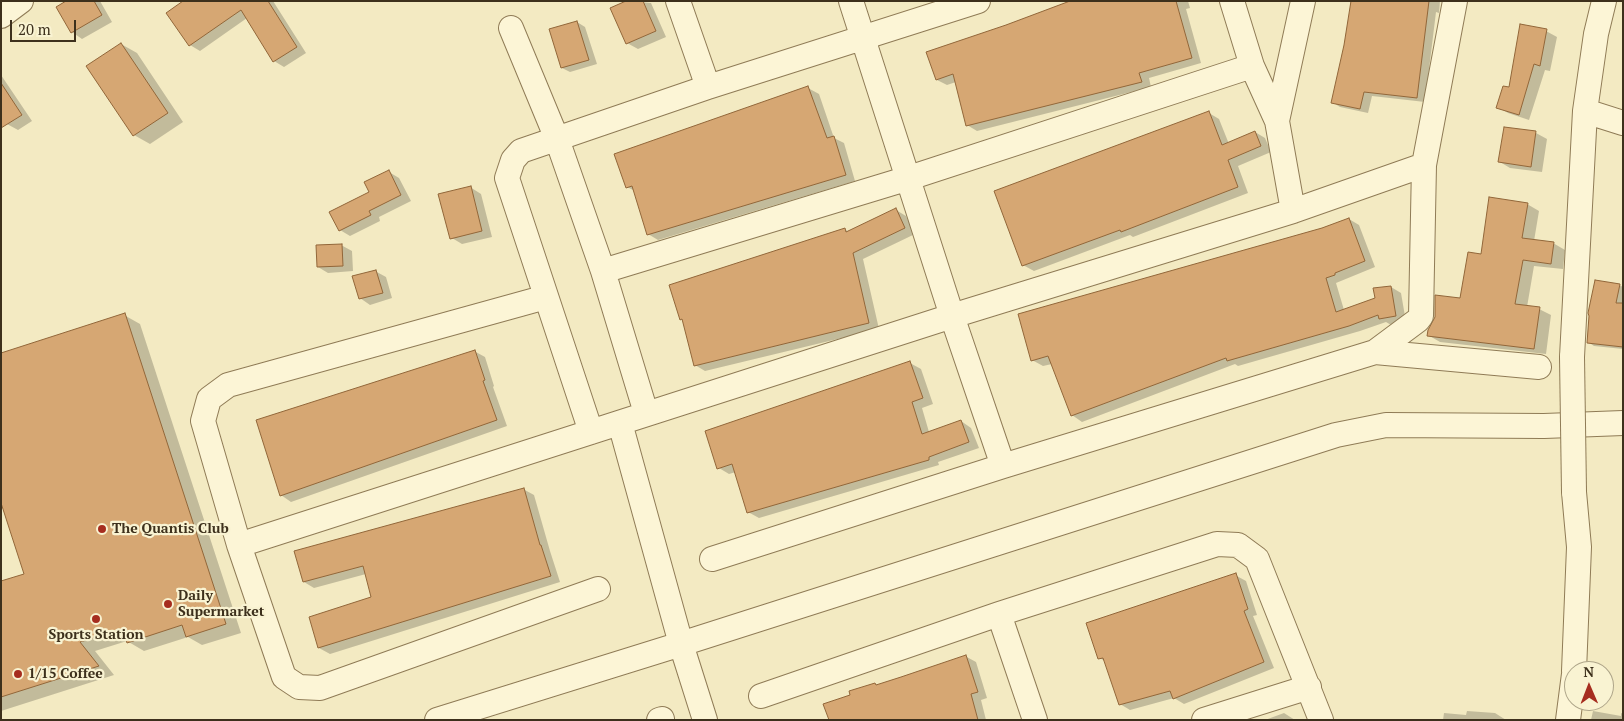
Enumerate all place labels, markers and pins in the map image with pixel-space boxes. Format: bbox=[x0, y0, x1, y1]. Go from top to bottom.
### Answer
place label: The Quantis Club bbox=[112, 521, 229, 537]
marker: The Quantis Club bbox=[96, 523, 108, 535]
place label: Daily Supermarket bbox=[178, 588, 264, 620]
marker: Daily Supermarket bbox=[162, 598, 174, 610]
marker: Sports Station bbox=[90, 613, 102, 625]
place label: Sports Station bbox=[48, 627, 144, 643]
place label: 1/15 Coffee bbox=[28, 666, 103, 682]
marker: 1/15 Coffee bbox=[12, 668, 24, 680]

